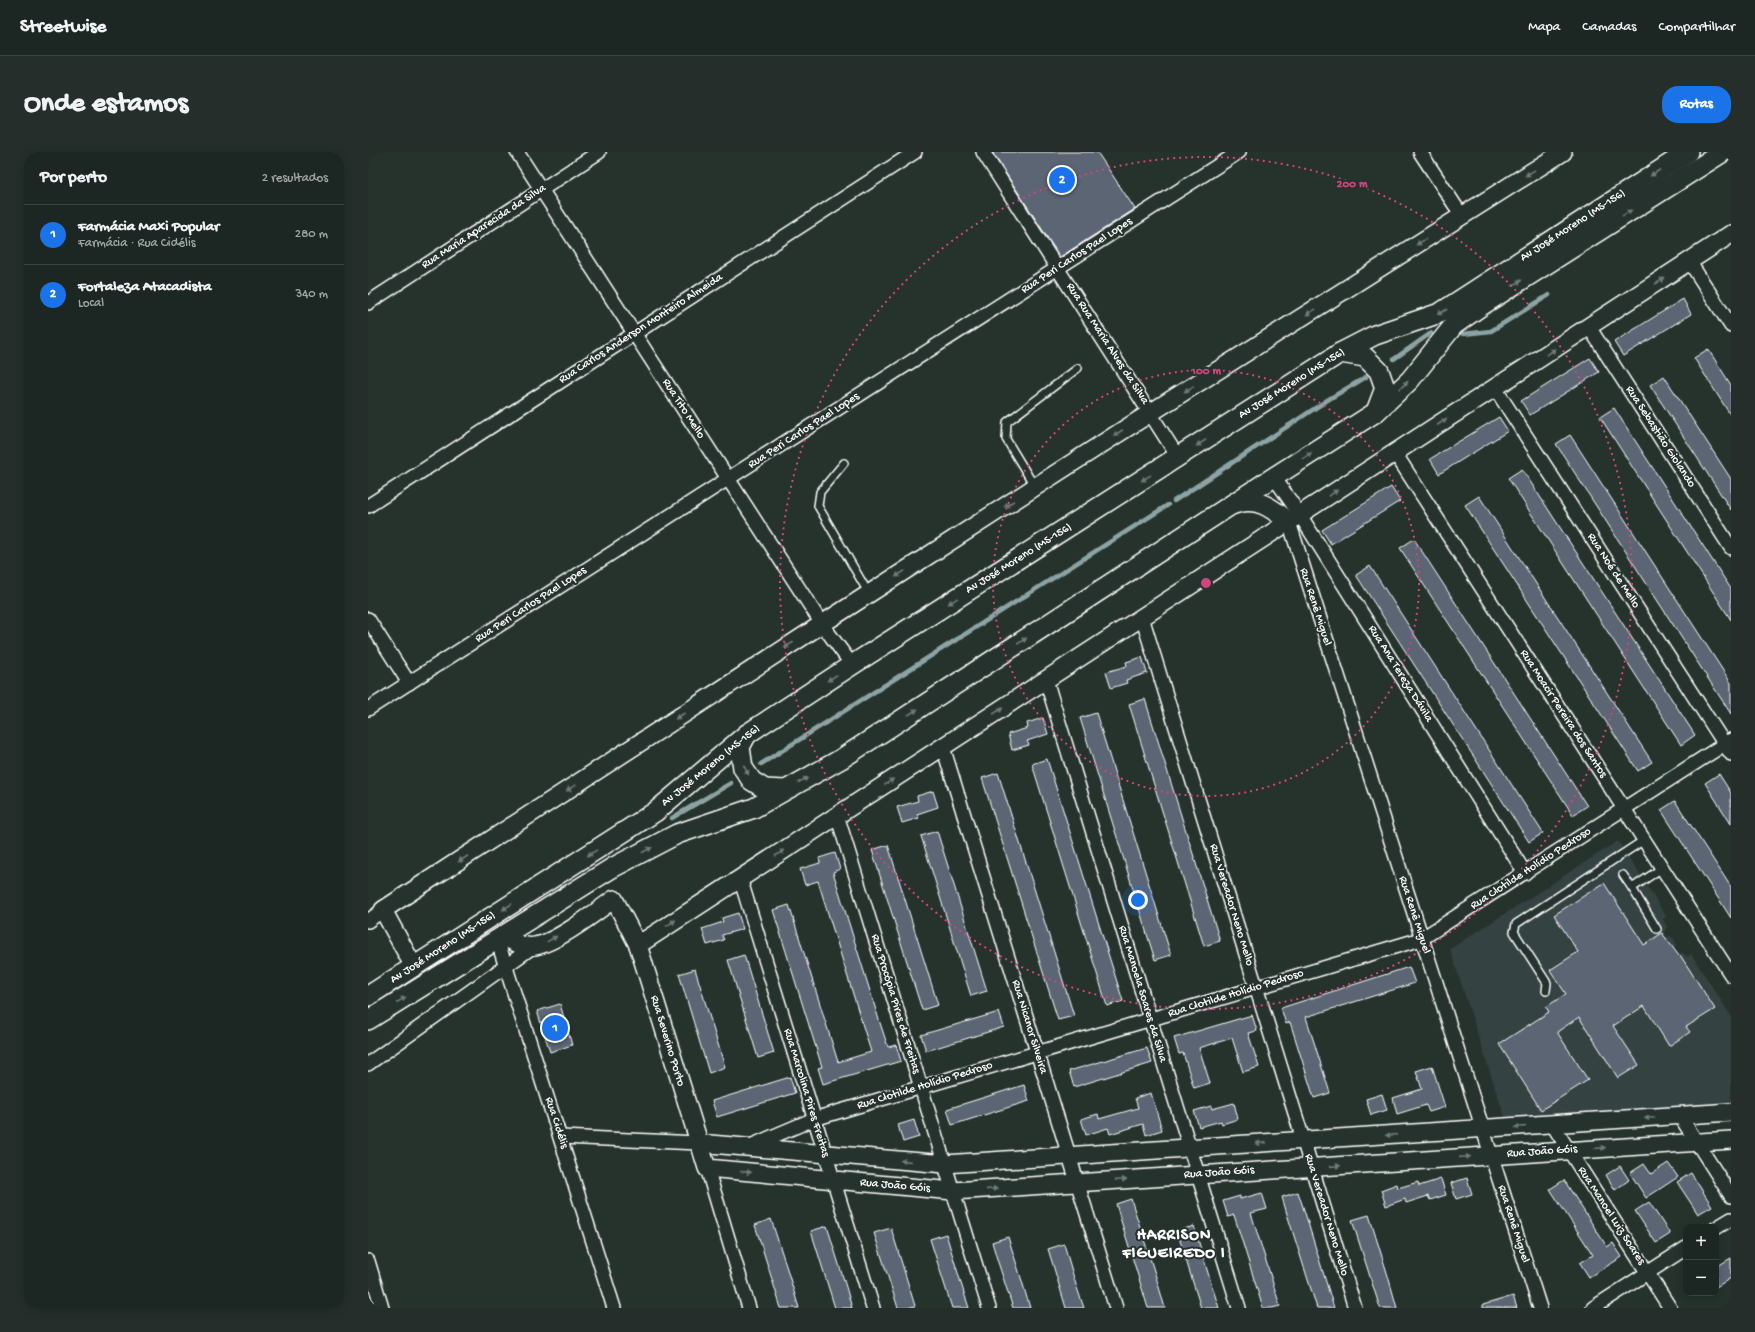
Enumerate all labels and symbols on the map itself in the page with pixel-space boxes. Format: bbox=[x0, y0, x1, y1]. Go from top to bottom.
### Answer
pin: 2 bbox=[1049, 165, 1075, 195]
one-way arrow bbox=[1525, 169, 1535, 177]
one-way arrow bbox=[1650, 169, 1660, 177]
text: 200 m bbox=[1337, 178, 1368, 192]
street label: Rua Maria Aparecida da Silva bbox=[419, 181, 549, 272]
street label: Av José Moreno (MS-156) bbox=[1518, 187, 1628, 265]
one-way arrow bbox=[1622, 209, 1632, 217]
street label: Rua Peri Carlos Pael Lopes bbox=[1019, 215, 1136, 297]
one-way arrow bbox=[1415, 239, 1426, 246]
street label: Rua Carlos Anderson Monteiro Almeida bbox=[557, 271, 726, 387]
one-way arrow bbox=[1654, 277, 1665, 285]
one-way arrow bbox=[1512, 279, 1522, 287]
street label: Rua Rua Maria Alves da Silva bbox=[1062, 281, 1152, 408]
one-way arrow bbox=[1306, 308, 1316, 316]
one-way arrow bbox=[1436, 309, 1448, 315]
street label: Av José Moreno (MS-156) bbox=[1236, 346, 1348, 422]
one-way arrow bbox=[1545, 348, 1556, 355]
text: 100 m bbox=[1190, 365, 1221, 379]
street label: Rua Tito Mello bbox=[658, 376, 708, 442]
one-way arrow bbox=[1399, 380, 1409, 390]
street label: Rua Sebastião Giolando bbox=[1622, 383, 1698, 491]
one-way arrow bbox=[1184, 385, 1194, 393]
street label: Rua Peri Carlos Pael Lopes bbox=[746, 390, 863, 472]
one-way arrow bbox=[1436, 419, 1447, 426]
one-way arrow bbox=[1113, 429, 1123, 437]
one-way arrow bbox=[1195, 439, 1206, 446]
one-way arrow bbox=[1302, 452, 1312, 460]
one-way arrow bbox=[1140, 475, 1152, 482]
one-way arrow bbox=[1327, 490, 1338, 497]
one-way arrow bbox=[1004, 500, 1014, 508]
street label: Av José Moreno (MS-156) bbox=[963, 521, 1075, 597]
street label: Rua Noé de Mello bbox=[1584, 531, 1642, 611]
street label: Rua Peri Carlos Pael Lopes bbox=[473, 564, 590, 646]
street label: Rua Renê Miguel bbox=[1296, 566, 1334, 648]
one-way arrow bbox=[895, 570, 905, 578]
centre of rings bbox=[1199, 576, 1213, 590]
one-way arrow bbox=[947, 597, 959, 604]
street label: Rua Ana Tereza Dávila bbox=[1365, 623, 1436, 725]
one-way arrow bbox=[1017, 637, 1027, 645]
one-way arrow bbox=[783, 642, 795, 649]
street label: Rua Moacir Pereira dos Santos bbox=[1516, 647, 1610, 781]
one-way arrow bbox=[827, 674, 837, 682]
one-way arrow bbox=[993, 707, 1003, 715]
one-way arrow bbox=[908, 708, 919, 716]
one-way arrow bbox=[674, 713, 686, 720]
street label: Av José Moreno (MS-156) bbox=[659, 722, 763, 810]
one-way arrow bbox=[742, 765, 749, 776]
one-way arrow bbox=[797, 777, 809, 783]
one-way arrow bbox=[884, 778, 894, 786]
one-way arrow bbox=[566, 784, 577, 791]
street label: Rua Clotilde Holídio Pedroso bbox=[1468, 825, 1594, 913]
street label: Rua Vereador Neno Mello bbox=[1206, 842, 1256, 968]
one-way arrow bbox=[641, 847, 652, 853]
one-way arrow bbox=[774, 849, 786, 856]
one-way arrow bbox=[586, 850, 598, 857]
one-way arrow bbox=[457, 855, 468, 862]
street label: Rua Renê Miguel bbox=[1395, 874, 1433, 956]
your location bbox=[1128, 890, 1148, 910]
one-way arrow bbox=[502, 903, 513, 911]
street label: Av José Moreno (MS-156) bbox=[388, 909, 498, 987]
one-way arrow bbox=[666, 919, 676, 927]
street label: Rua Manoela Soares da Silva bbox=[1115, 924, 1170, 1064]
street label: Rua Procópia Pires de Freitas bbox=[867, 933, 923, 1076]
one-way arrow bbox=[546, 936, 558, 942]
street label: Rua Clotilde Holídio Pedroso bbox=[1167, 967, 1305, 1021]
street label: Rua Nicanor Silveira bbox=[1008, 978, 1050, 1076]
street label: Rua Severino Porto bbox=[646, 994, 688, 1088]
one-way arrow bbox=[396, 996, 406, 1004]
pin: 1 bbox=[542, 1013, 568, 1043]
street label: Rua Marcolina Pires Freitas bbox=[780, 1027, 832, 1159]
street label: Rua Clotilde Holídio Pedroso bbox=[856, 1059, 994, 1113]
street label: Rua Cidélis bbox=[541, 1095, 571, 1151]
one-way arrow bbox=[1644, 1114, 1656, 1121]
one-way arrow bbox=[1514, 1123, 1527, 1130]
one-way arrow bbox=[1385, 1132, 1397, 1139]
one-way arrow bbox=[1255, 1140, 1267, 1147]
street label: Rua João Góis bbox=[1506, 1143, 1578, 1161]
one-way arrow bbox=[1594, 1145, 1606, 1152]
street label: Rua Vereador Neno Mello bbox=[1301, 1152, 1351, 1278]
one-way arrow bbox=[1459, 1154, 1471, 1161]
one-way arrow bbox=[900, 1158, 912, 1164]
one-way arrow bbox=[1329, 1162, 1341, 1169]
street label: Rua João Góis bbox=[1183, 1164, 1255, 1182]
street label: Rua Manoel Luiz Soares bbox=[1574, 1164, 1648, 1268]
one-way arrow bbox=[740, 1169, 752, 1175]
street label: Rua João Góis bbox=[859, 1176, 931, 1196]
one-way arrow bbox=[1115, 1176, 1127, 1183]
street label: Rua Renê Miguel bbox=[1494, 1183, 1532, 1265]
one-way arrow bbox=[986, 1185, 998, 1192]
district label: HARRISON FIGUEIREDO I bbox=[1121, 1227, 1226, 1264]

